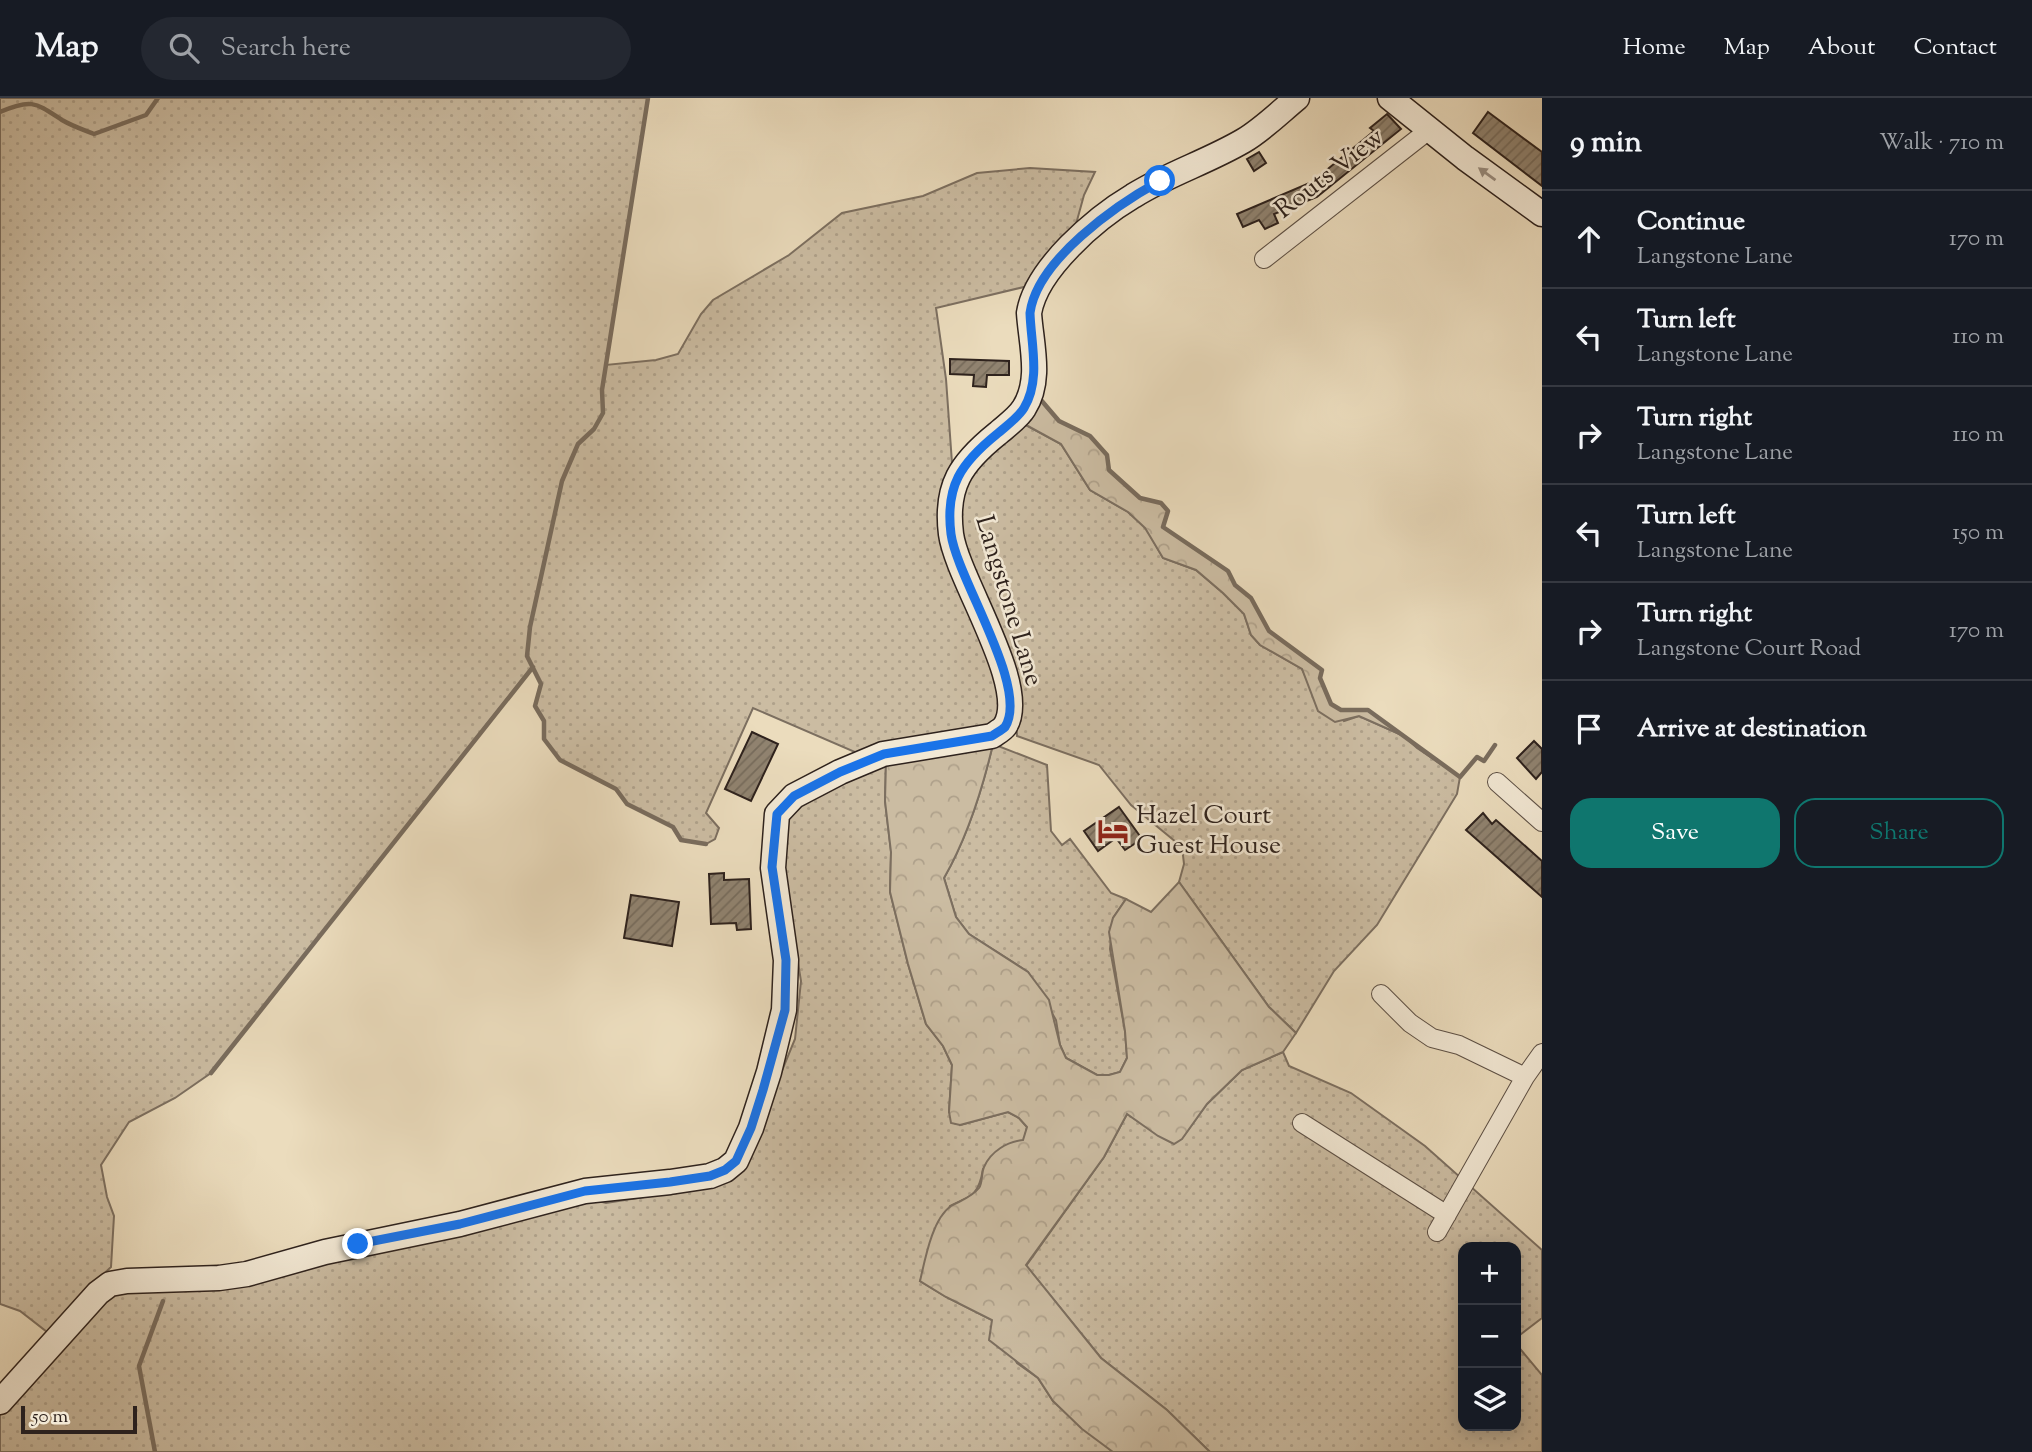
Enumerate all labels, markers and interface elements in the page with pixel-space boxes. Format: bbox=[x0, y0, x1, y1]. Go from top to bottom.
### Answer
search box bbox=[141, 17, 631, 80]
text: Map bbox=[35, 24, 99, 72]
icon: search bbox=[165, 29, 203, 67]
text: Search here bbox=[221, 30, 351, 67]
text: Home bbox=[1623, 31, 1686, 65]
text: Map bbox=[1724, 31, 1770, 65]
text: About bbox=[1808, 31, 1875, 65]
text: Contact bbox=[1913, 31, 1997, 65]
street label: Routs View bbox=[1268, 120, 1392, 228]
text: 9 min bbox=[1570, 122, 1642, 165]
text: Walk · 710 m bbox=[1879, 127, 2004, 160]
route start bbox=[1144, 165, 1175, 196]
one-way arrow bbox=[1478, 167, 1496, 181]
text: Continue bbox=[1637, 204, 1745, 241]
icon: ahead bbox=[1570, 220, 1608, 258]
text: 170 m bbox=[1949, 223, 2004, 256]
text: Langstone Lane bbox=[1637, 241, 1793, 274]
text: Turn left bbox=[1637, 302, 1736, 339]
icon: left bbox=[1570, 318, 1608, 356]
text: 110 m bbox=[1953, 321, 2004, 354]
text: Langstone Lane bbox=[1637, 339, 1793, 372]
text: Turn right bbox=[1637, 400, 1752, 437]
icon: right bbox=[1570, 416, 1608, 454]
text: 110 m bbox=[1953, 419, 2004, 452]
text: Langstone Lane bbox=[1637, 437, 1793, 470]
text: Turn left bbox=[1637, 498, 1736, 535]
street label: Langstone Lane bbox=[965, 511, 1051, 691]
icon: left bbox=[1570, 514, 1608, 552]
text: 150 m bbox=[1952, 517, 2004, 550]
text: Langstone Lane bbox=[1637, 535, 1793, 568]
text: Turn right bbox=[1637, 596, 1752, 633]
icon: right bbox=[1570, 612, 1608, 650]
text: 170 m bbox=[1949, 615, 2004, 648]
text: Langstone Court Road bbox=[1637, 633, 1861, 666]
icon: arrive bbox=[1570, 710, 1608, 748]
text: Arrive at destination bbox=[1637, 711, 1867, 748]
place label: Hazel Court Guest House bbox=[1136, 798, 1281, 865]
button: Save bbox=[1570, 798, 1780, 868]
button: Share bbox=[1794, 798, 2004, 868]
hotel icon: Hazel Court Guest House bbox=[1096, 814, 1130, 848]
route end bbox=[342, 1228, 373, 1259]
map controls bbox=[1458, 1242, 1521, 1431]
button: + bbox=[1458, 1242, 1521, 1305]
button: − bbox=[1458, 1305, 1521, 1368]
button: layers bbox=[1458, 1368, 1521, 1431]
scale bar bbox=[21, 1403, 136, 1435]
text: 50 m bbox=[32, 1404, 68, 1431]

